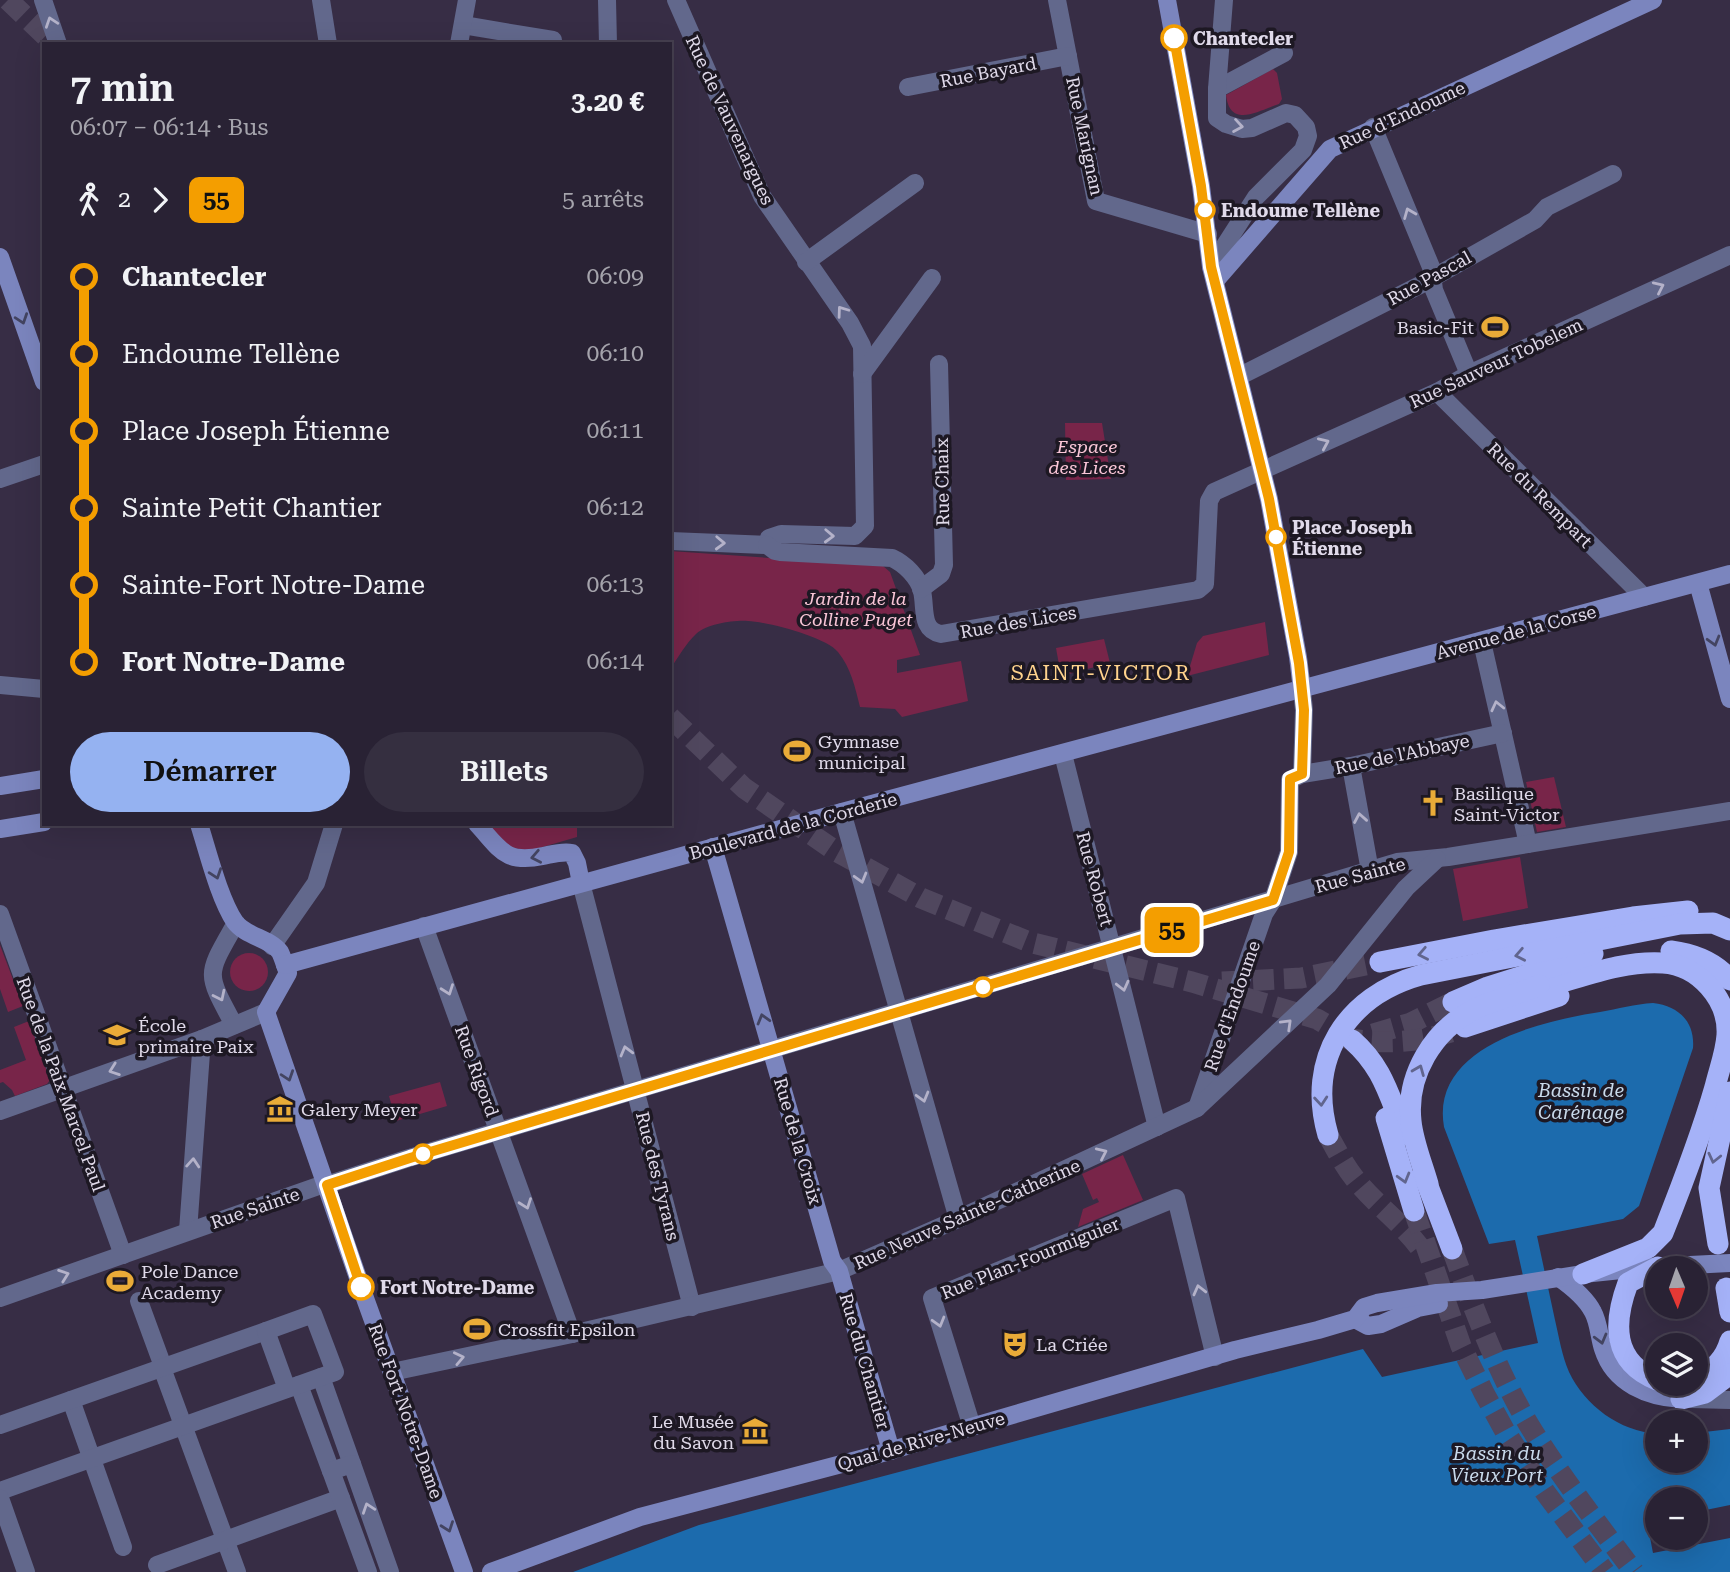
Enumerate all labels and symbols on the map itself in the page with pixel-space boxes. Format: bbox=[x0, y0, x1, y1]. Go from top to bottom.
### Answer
one-way arrow bbox=[45, 16, 59, 28]
marker: Chantecler bbox=[1161, 25, 1187, 51]
place label: Chantecler bbox=[1193, 28, 1293, 49]
street label: Rue de Vauvenargues bbox=[682, 32, 778, 208]
street label: Rue Bayard bbox=[938, 52, 1038, 92]
street label: Rue Marignan bbox=[1062, 75, 1108, 198]
street label: Rue d'Endoume bbox=[1336, 77, 1468, 153]
one-way arrow bbox=[1233, 118, 1244, 133]
marker: Endoume Tellène bbox=[1195, 200, 1215, 220]
place label: Endoume Tellène bbox=[1221, 200, 1380, 221]
one-way arrow bbox=[1403, 208, 1417, 220]
street label: Rue Pascal bbox=[1383, 246, 1475, 310]
one-way arrow bbox=[1652, 281, 1664, 295]
one-way arrow bbox=[837, 306, 850, 319]
sports icon: Basic-Fit bbox=[1480, 312, 1510, 342]
one-way arrow bbox=[14, 313, 28, 325]
street label: Rue Sauveur Tobelem bbox=[1406, 314, 1586, 412]
place label: Basic-Fit bbox=[1397, 317, 1474, 338]
park label: Espace des Lices bbox=[1048, 436, 1126, 478]
street label: Rue Chaix bbox=[931, 437, 953, 526]
one-way arrow bbox=[1317, 437, 1329, 451]
street label: Rue du Rempart bbox=[1483, 438, 1597, 552]
place label: Place Joseph Étienne bbox=[1292, 517, 1412, 559]
marker: Place Joseph Étienne bbox=[1266, 527, 1286, 547]
one-way arrow bbox=[824, 528, 835, 543]
one-way arrow bbox=[715, 535, 726, 550]
park label: Jardin de la Colline Puget bbox=[799, 588, 913, 630]
street label: Rue des Lices bbox=[958, 601, 1078, 643]
street label: Avenue de la Corse bbox=[1434, 601, 1598, 663]
one-way arrow bbox=[1705, 635, 1720, 647]
district label: SAINT-VICTOR bbox=[1011, 661, 1191, 685]
one-way arrow bbox=[1490, 700, 1505, 712]
street label: Rue de l'Abbaye bbox=[1333, 729, 1471, 779]
place label: Gymnase municipal bbox=[818, 731, 906, 773]
sports icon: Gymnase municipal bbox=[782, 736, 812, 766]
place label: Basilique Saint-Victor bbox=[1454, 783, 1560, 825]
street label: Boulevard de la Corderie bbox=[687, 788, 899, 864]
church icon: Basilique Saint-Victor bbox=[1418, 788, 1448, 818]
one-way arrow bbox=[1354, 812, 1369, 824]
street label: Rue Robert bbox=[1072, 829, 1118, 929]
one-way arrow bbox=[530, 849, 542, 864]
street label: Rue Sainte bbox=[1313, 853, 1408, 897]
one-way arrow bbox=[208, 868, 222, 880]
one-way arrow bbox=[852, 872, 867, 884]
line badge: 55 bbox=[1140, 907, 1204, 953]
street label: Rue d'Endoume bbox=[1200, 938, 1264, 1074]
one-way arrow bbox=[1417, 945, 1429, 960]
one-way arrow bbox=[1514, 947, 1526, 962]
street label: Rue de la Paix Marcel Paul bbox=[12, 974, 110, 1194]
unlabelled marker bbox=[973, 977, 993, 997]
one-way arrow bbox=[1115, 980, 1129, 992]
one-way arrow bbox=[439, 984, 453, 996]
one-way arrow bbox=[211, 989, 225, 1001]
one-way arrow bbox=[757, 1013, 771, 1025]
place label: École primaire Paix bbox=[138, 1015, 254, 1057]
school or university icon: École primaire Paix bbox=[102, 1020, 132, 1050]
one-way arrow bbox=[1278, 1020, 1291, 1033]
street label: Rue Rigord bbox=[451, 1022, 503, 1120]
one-way arrow bbox=[620, 1046, 634, 1058]
one-way arrow bbox=[109, 1062, 121, 1076]
one-way arrow bbox=[1411, 1065, 1425, 1077]
one-way arrow bbox=[280, 1070, 294, 1082]
street label: Rue de la Croix bbox=[770, 1075, 826, 1208]
water label: Bassin de Carénage bbox=[1537, 1079, 1624, 1124]
one-way arrow bbox=[915, 1090, 930, 1102]
museum icon: Galery Meyer bbox=[265, 1094, 295, 1124]
one-way arrow bbox=[1314, 1096, 1329, 1107]
place label: Galery Meyer bbox=[301, 1099, 418, 1120]
street label: Rue des Tyrans bbox=[632, 1109, 684, 1243]
unlabelled marker bbox=[413, 1144, 433, 1164]
one-way arrow bbox=[1095, 1147, 1107, 1161]
one-way arrow bbox=[1708, 1152, 1722, 1164]
street label: Rue Neuve Sainte-Catherine bbox=[850, 1154, 1084, 1274]
one-way arrow bbox=[185, 1157, 200, 1168]
one-way arrow bbox=[1396, 1171, 1411, 1183]
street label: Rue Sainte bbox=[208, 1183, 302, 1233]
one-way arrow bbox=[518, 1197, 532, 1209]
street label: Rue Plan-Fourmiguier bbox=[938, 1213, 1122, 1303]
north arrow bbox=[1645, 1256, 1708, 1320]
place label: Pole Dance Academy bbox=[141, 1261, 239, 1303]
sports icon: Pole Dance Academy bbox=[105, 1266, 135, 1296]
one-way arrow bbox=[58, 1270, 70, 1284]
marker: Fort Notre-Dame bbox=[348, 1274, 374, 1300]
place label: Fort Notre-Dame bbox=[380, 1277, 535, 1298]
one-way arrow bbox=[1193, 1284, 1207, 1296]
street label: Rue du Chantier bbox=[836, 1290, 894, 1432]
sports icon: Crossfit Epsilon bbox=[462, 1314, 492, 1344]
one-way arrow bbox=[931, 1316, 945, 1328]
place label: Crossfit Epsilon bbox=[498, 1319, 636, 1340]
street label: Rue Fort Notre-Dame bbox=[365, 1321, 448, 1502]
theatre icon: La Criée bbox=[1000, 1329, 1030, 1359]
one-way arrow bbox=[1592, 1333, 1607, 1345]
place label: La Criée bbox=[1036, 1334, 1108, 1355]
one-way arrow bbox=[453, 1352, 465, 1367]
street label: Quai de Rive-Neuve bbox=[835, 1407, 1007, 1475]
place label: Le Musée du Savon bbox=[652, 1411, 734, 1453]
museum icon: Le Musée du Savon bbox=[740, 1416, 770, 1446]
water label: Bassin du Vieux Port bbox=[1451, 1442, 1543, 1487]
one-way arrow bbox=[362, 1502, 376, 1514]
one-way arrow bbox=[439, 1520, 453, 1532]

